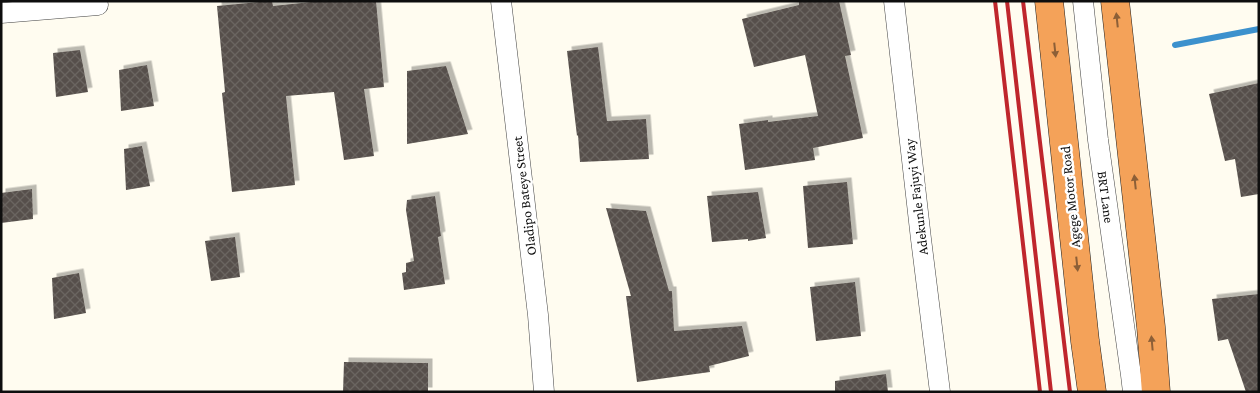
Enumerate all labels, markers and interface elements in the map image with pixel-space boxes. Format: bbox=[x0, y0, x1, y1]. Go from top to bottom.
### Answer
one-way arrow bbox=[1113, 12, 1121, 28]
one-way arrow bbox=[1051, 42, 1059, 58]
street label: Oladipo Bateye Street bbox=[509, 135, 539, 257]
street label: Adekunle Fajuyi Way bbox=[901, 137, 932, 256]
street label: Agege Motor Road bbox=[1057, 145, 1083, 249]
street label: BRT Lane bbox=[1094, 170, 1118, 224]
one-way arrow bbox=[1131, 173, 1139, 189]
one-way arrow bbox=[1073, 256, 1081, 272]
one-way arrow bbox=[1148, 335, 1156, 351]

